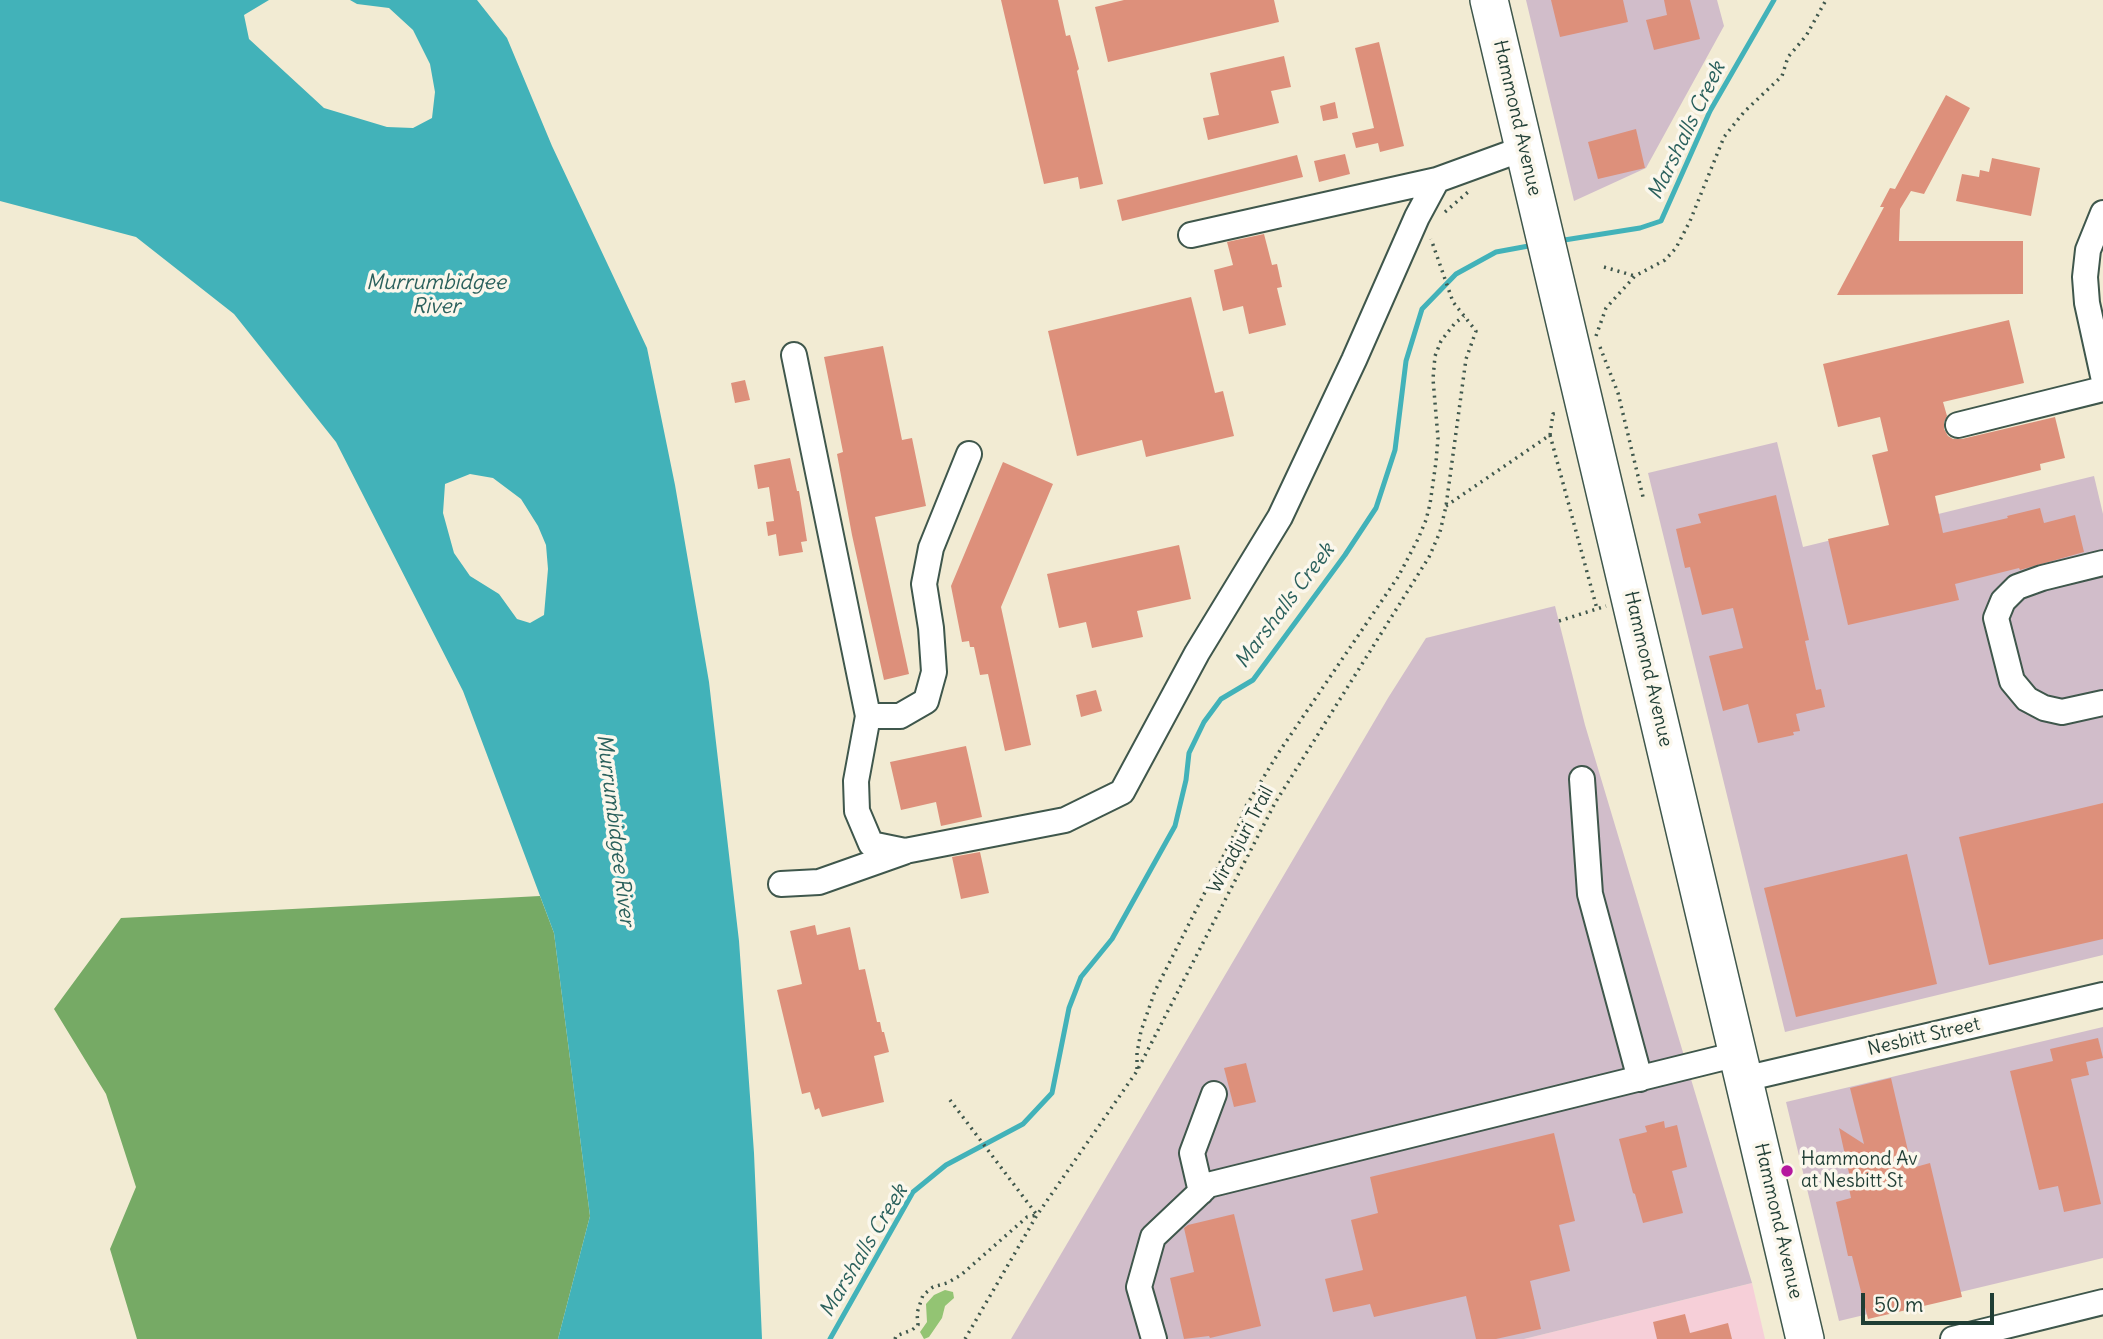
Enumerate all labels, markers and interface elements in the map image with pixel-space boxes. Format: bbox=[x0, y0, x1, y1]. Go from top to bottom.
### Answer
street label: Hammond Avenue bbox=[1488, 38, 1546, 198]
water label: Marshalls Creek bbox=[1643, 58, 1731, 204]
water label: Murrumbidgee River bbox=[366, 270, 506, 320]
water label: Marshalls Creek bbox=[1230, 539, 1340, 673]
street label: Hammond Avenue bbox=[1619, 589, 1677, 749]
water label: Murrumbidgee River bbox=[591, 733, 639, 927]
street label: Wiradjuri Trail bbox=[1203, 782, 1279, 898]
street label: Nesbitt Street bbox=[1866, 1013, 1982, 1061]
street label: Hammond Avenue bbox=[1749, 1141, 1807, 1301]
place label: Hammond Av at Nesbitt St bbox=[1801, 1149, 1917, 1193]
marker: Hammond Av at Nesbitt St bbox=[1779, 1163, 1795, 1179]
water label: Marshalls Creek bbox=[815, 1180, 913, 1322]
scale bar bbox=[1865, 1280, 1998, 1324]
text: 50 m bbox=[1874, 1291, 1923, 1318]

